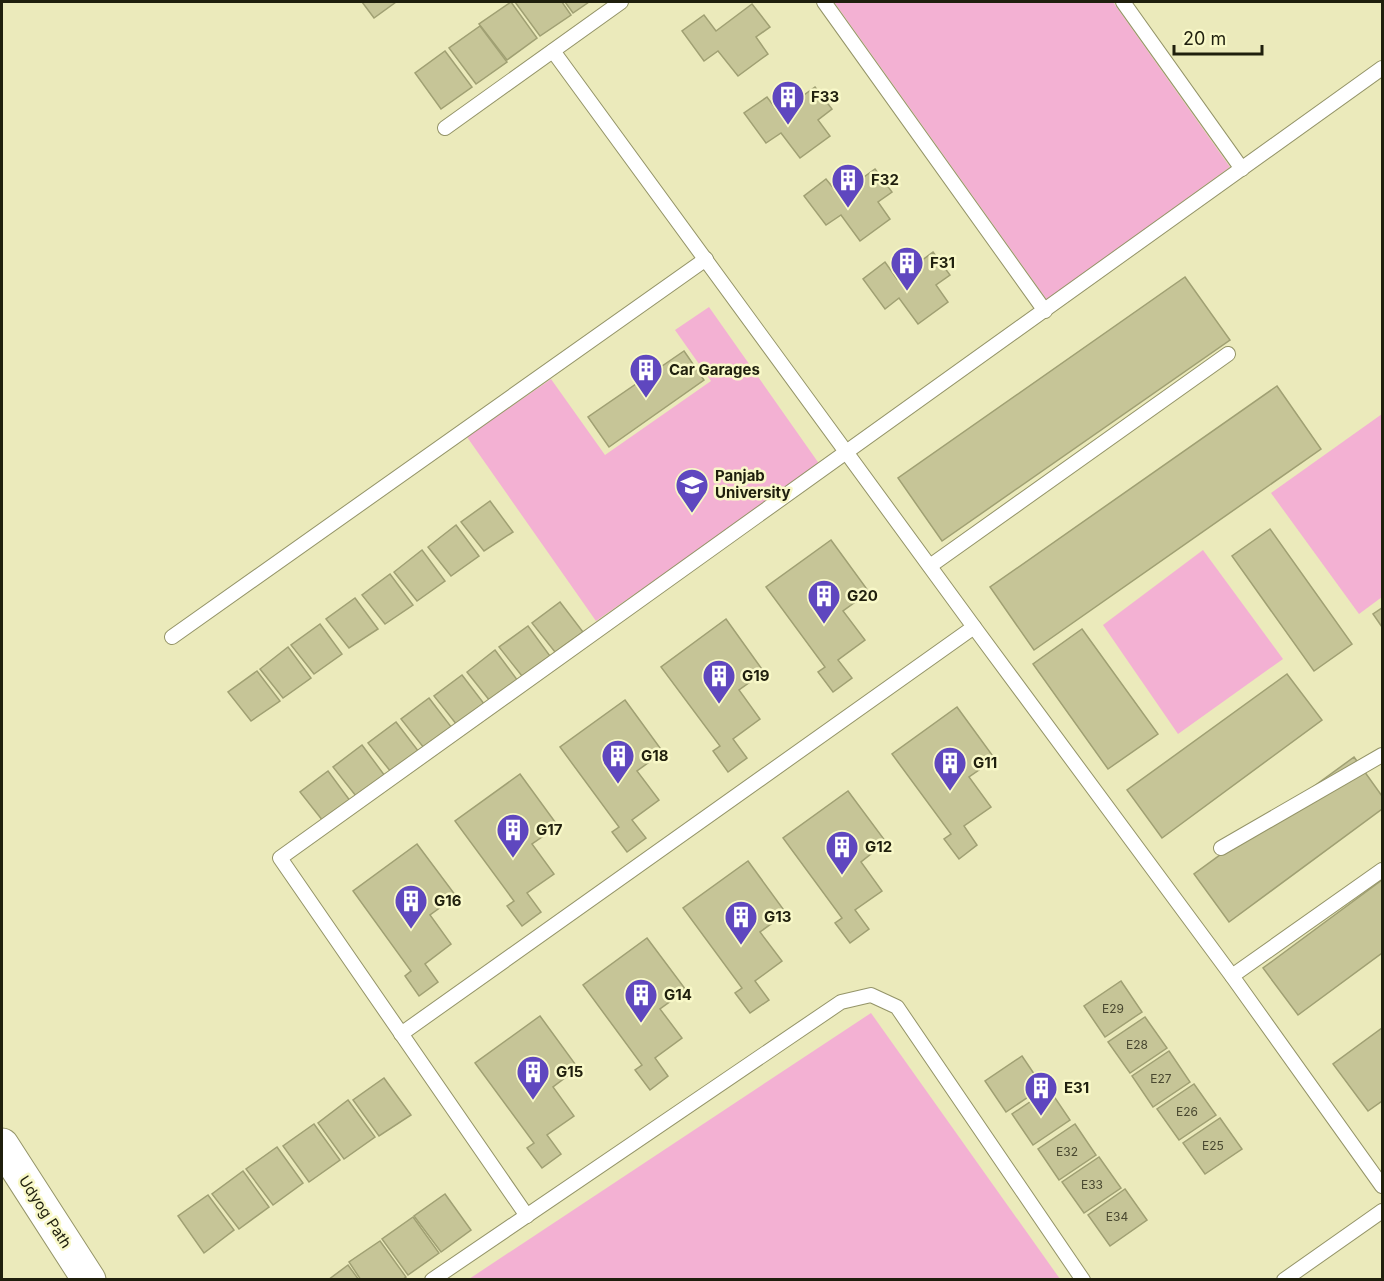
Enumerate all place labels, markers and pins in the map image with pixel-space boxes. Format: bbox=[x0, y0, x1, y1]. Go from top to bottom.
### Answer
building icon: F33 bbox=[770, 79, 806, 126]
place label: F33 bbox=[811, 87, 839, 106]
building icon: F32 bbox=[830, 162, 866, 209]
place label: F32 bbox=[871, 170, 899, 189]
building icon: F31 bbox=[889, 245, 925, 292]
place label: F31 bbox=[930, 253, 955, 272]
building icon: Car Garages bbox=[628, 352, 664, 399]
place label: Car Garages bbox=[669, 360, 760, 379]
place label: Panjab University bbox=[715, 466, 790, 502]
school or university icon: Panjab University bbox=[674, 467, 710, 514]
building icon: G20 bbox=[806, 578, 842, 625]
place label: G20 bbox=[847, 586, 878, 605]
building icon: G19 bbox=[701, 658, 737, 705]
place label: G19 bbox=[742, 666, 770, 685]
building icon: G18 bbox=[600, 738, 636, 785]
building icon: G11 bbox=[932, 745, 968, 792]
place label: G18 bbox=[641, 746, 669, 765]
place label: G11 bbox=[973, 753, 997, 772]
building icon: G17 bbox=[495, 812, 531, 859]
place label: G17 bbox=[536, 820, 563, 839]
building icon: G12 bbox=[824, 829, 860, 876]
place label: G12 bbox=[865, 837, 892, 856]
building icon: G16 bbox=[393, 883, 429, 930]
place label: G16 bbox=[434, 891, 462, 910]
building icon: G13 bbox=[723, 899, 759, 946]
place label: G13 bbox=[764, 907, 791, 926]
building icon: G14 bbox=[623, 977, 659, 1024]
place label: G14 bbox=[664, 985, 692, 1004]
building icon: G15 bbox=[515, 1054, 551, 1101]
place label: G15 bbox=[556, 1062, 583, 1081]
building icon: E31 bbox=[1023, 1070, 1059, 1117]
place label: E31 bbox=[1064, 1078, 1089, 1097]

